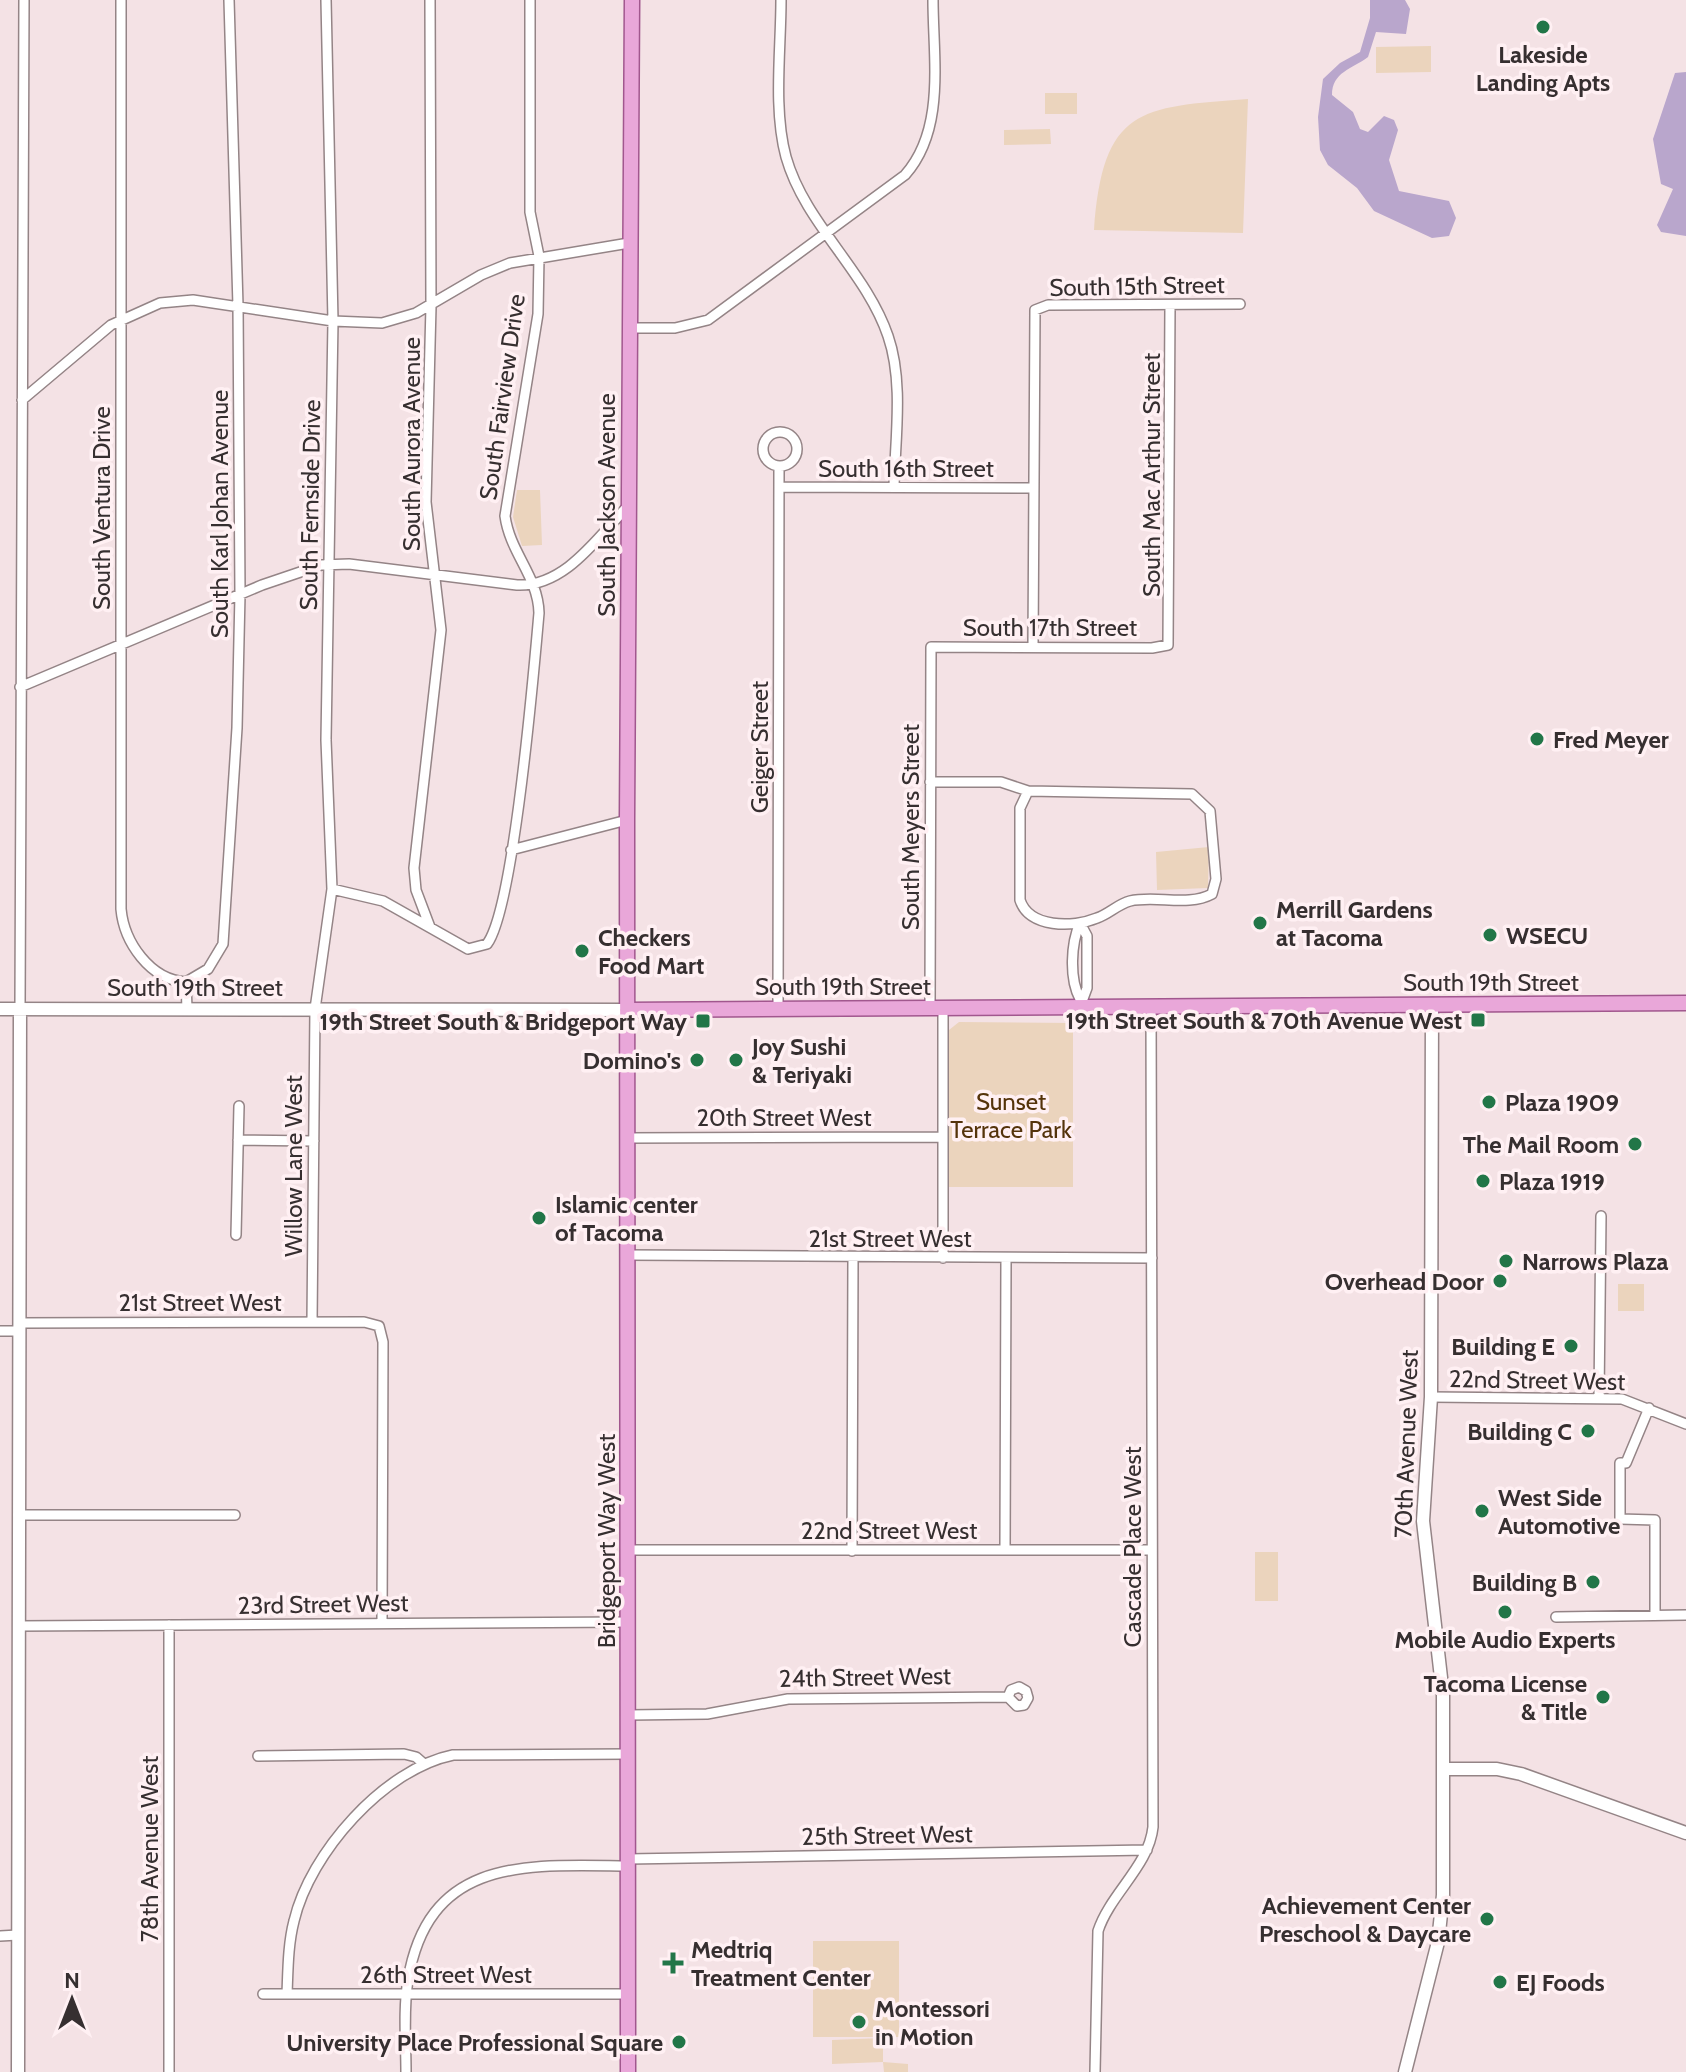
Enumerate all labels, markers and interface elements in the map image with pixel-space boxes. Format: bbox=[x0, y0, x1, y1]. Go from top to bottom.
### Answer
marker: Lakeside Landing Apts bbox=[1534, 18, 1552, 36]
place label: Lakeside Landing Apts bbox=[1476, 40, 1610, 97]
street label: South 15th Street bbox=[1049, 270, 1225, 302]
street label: South Fairview Drive bbox=[473, 292, 531, 502]
street label: South Aurora Avenue bbox=[397, 337, 426, 551]
street label: South Mac Arthur Street bbox=[1137, 353, 1166, 597]
street label: South Karl Johan Avenue bbox=[205, 390, 234, 638]
street label: South Jackson Avenue bbox=[592, 393, 621, 617]
street label: South Fernside Drive bbox=[294, 399, 326, 611]
street label: South Ventura Drive bbox=[87, 406, 116, 610]
street label: South 16th Street bbox=[818, 454, 994, 483]
street label: South 17th Street bbox=[963, 613, 1137, 642]
street label: Geiger Street bbox=[745, 681, 774, 813]
street label: South Meyers Street bbox=[896, 724, 925, 930]
place label: Fred Meyer bbox=[1553, 725, 1669, 754]
marker: Fred Meyer bbox=[1528, 730, 1546, 748]
place label: Merrill Gardens at Tacoma bbox=[1276, 895, 1433, 952]
marker: Merrill Gardens at Tacoma bbox=[1251, 914, 1269, 932]
place label: WSECU bbox=[1506, 921, 1588, 950]
place label: Checkers Food Mart bbox=[598, 923, 704, 980]
marker: WSECU bbox=[1481, 926, 1499, 944]
marker: Checkers Food Mart bbox=[573, 942, 591, 960]
street label: South 19th Street bbox=[1403, 968, 1579, 997]
street label: South 19th Street bbox=[755, 972, 931, 1001]
street label: South 19th Street bbox=[107, 973, 283, 1002]
place label: 19th Street South & 70th Avenue West bbox=[1065, 1006, 1462, 1035]
place label: 19th Street South & Bridgeport Way bbox=[320, 1007, 687, 1036]
marker: 19th Street South & 70th Avenue West bbox=[1469, 1011, 1487, 1029]
marker: 19th Street South & Bridgeport Way bbox=[694, 1012, 712, 1030]
place label: Joy Sushi & Teriyaki bbox=[751, 1032, 852, 1089]
place label: Domino's bbox=[583, 1046, 681, 1075]
marker: Domino's bbox=[688, 1051, 706, 1069]
marker: Joy Sushi & Teriyaki bbox=[727, 1051, 745, 1069]
street label: Willow Lane West bbox=[279, 1075, 308, 1257]
park label: Sunset Terrace Park bbox=[950, 1087, 1072, 1144]
place label: Plaza 1909 bbox=[1505, 1088, 1619, 1117]
marker: Plaza 1909 bbox=[1480, 1093, 1498, 1111]
street label: 20th Street West bbox=[697, 1103, 872, 1132]
place label: The Mail Room bbox=[1463, 1130, 1619, 1159]
marker: The Mail Room bbox=[1626, 1135, 1644, 1153]
place label: Plaza 1919 bbox=[1499, 1167, 1605, 1196]
marker: Plaza 1919 bbox=[1474, 1172, 1492, 1190]
place label: Islamic center of Tacoma bbox=[555, 1190, 698, 1247]
marker: Islamic center of Tacoma bbox=[530, 1209, 548, 1227]
street label: 21st Street West bbox=[809, 1224, 972, 1253]
place label: Narrows Plaza bbox=[1522, 1247, 1669, 1276]
marker: Narrows Plaza bbox=[1497, 1252, 1515, 1270]
place label: Overhead Door bbox=[1325, 1267, 1484, 1296]
marker: Overhead Door bbox=[1491, 1272, 1509, 1290]
street label: 21st Street West bbox=[119, 1288, 282, 1317]
place label: Building E bbox=[1451, 1332, 1555, 1361]
marker: Building E bbox=[1562, 1337, 1580, 1355]
street label: 70th Avenue West bbox=[1388, 1349, 1424, 1539]
street label: 22nd Street West bbox=[1449, 1364, 1625, 1396]
place label: Building C bbox=[1467, 1417, 1572, 1446]
marker: Building C bbox=[1579, 1422, 1597, 1440]
street label: Bridgeport Way West bbox=[592, 1434, 621, 1648]
street label: Cascade Place West bbox=[1118, 1447, 1147, 1647]
place label: West Side Automotive bbox=[1498, 1483, 1620, 1540]
marker: West Side Automotive bbox=[1473, 1502, 1491, 1520]
street label: 22nd Street West bbox=[801, 1516, 977, 1545]
place label: Building B bbox=[1472, 1568, 1577, 1597]
marker: Building B bbox=[1584, 1573, 1602, 1591]
street label: 23rd Street West bbox=[237, 1588, 409, 1620]
marker: Mobile Audio Experts bbox=[1496, 1603, 1514, 1621]
place label: Mobile Audio Experts bbox=[1394, 1625, 1616, 1654]
street label: 24th Street West bbox=[779, 1661, 951, 1693]
place label: Tacoma License & Title bbox=[1424, 1669, 1587, 1726]
marker: Tacoma License & Title bbox=[1594, 1688, 1612, 1706]
street label: 78th Avenue West bbox=[135, 1756, 164, 1942]
street label: 25th Street West bbox=[801, 1819, 973, 1851]
place label: Achievement Center Preschool & Daycare bbox=[1259, 1891, 1471, 1948]
marker: Achievement Center Preschool & Daycare bbox=[1478, 1910, 1496, 1928]
place label: Medtriq Treatment Center bbox=[691, 1935, 871, 1992]
marker: Medtriq Treatment Center bbox=[662, 1952, 684, 1974]
north arrow bbox=[32, 1960, 112, 2040]
street label: 26th Street West bbox=[360, 1960, 532, 1989]
text: N bbox=[64, 1967, 80, 1994]
place label: EJ Foods bbox=[1516, 1968, 1605, 1997]
marker: EJ Foods bbox=[1491, 1973, 1509, 1991]
place label: Montessori in Motion bbox=[875, 1994, 990, 2051]
marker: Montessori in Motion bbox=[850, 2013, 868, 2031]
place label: University Place Professional Square bbox=[286, 2028, 663, 2057]
marker: University Place Professional Square bbox=[670, 2033, 688, 2051]

